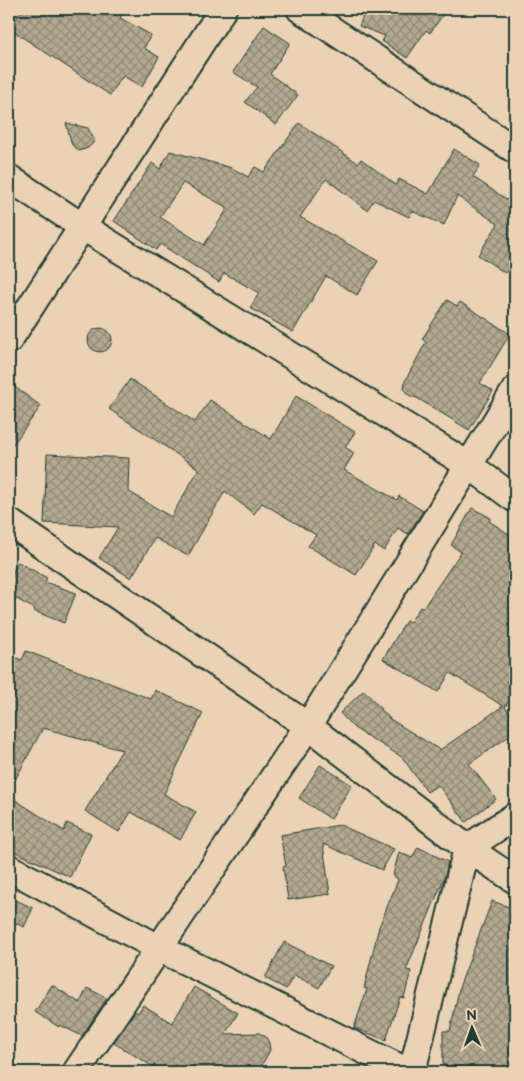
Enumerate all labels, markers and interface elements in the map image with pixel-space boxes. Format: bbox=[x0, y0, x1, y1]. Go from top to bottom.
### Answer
north arrow bbox=[446, 1004, 496, 1054]
text: N bbox=[466, 1007, 477, 1024]

